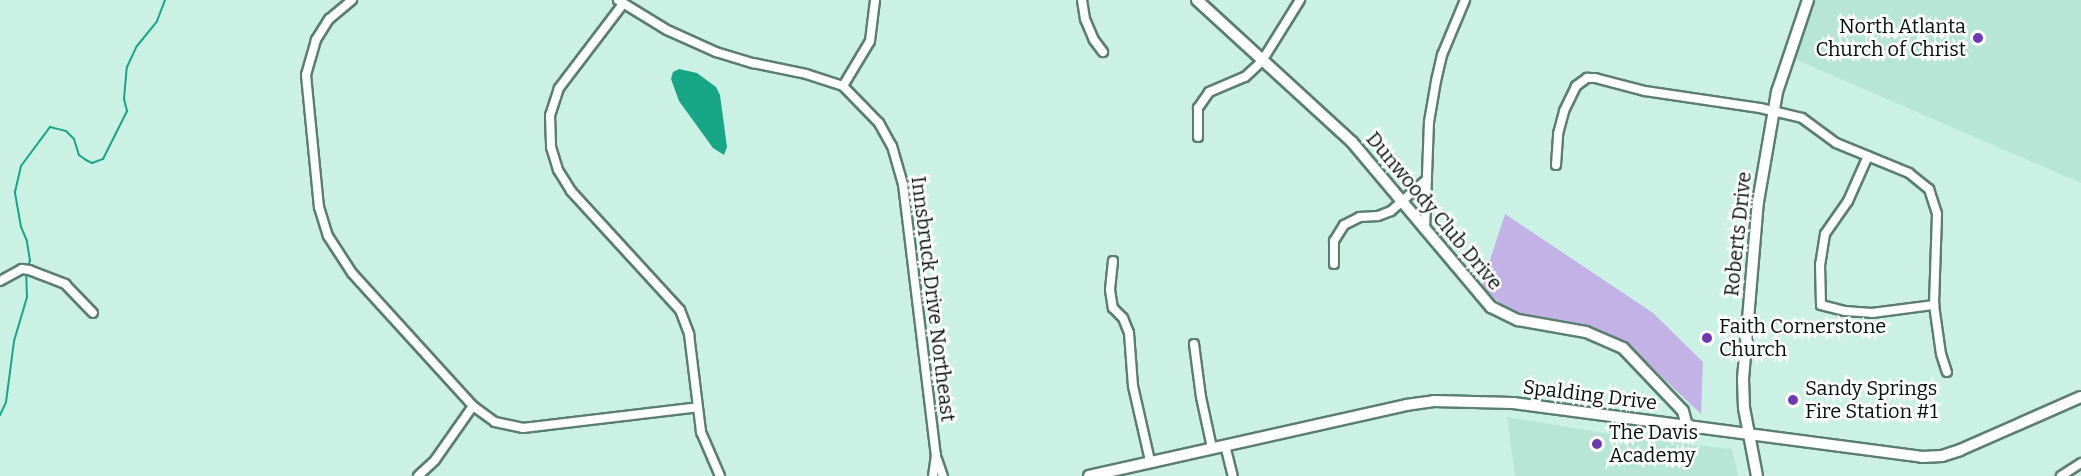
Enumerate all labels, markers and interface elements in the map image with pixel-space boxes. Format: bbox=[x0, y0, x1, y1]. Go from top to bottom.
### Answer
place label: North Atlanta Church of Christ bbox=[1816, 14, 1966, 61]
marker: North Atlanta Church of Christ bbox=[1971, 31, 1985, 45]
street label: Dunwoody Club Drive bbox=[1361, 127, 1507, 295]
street label: Roberts Drive bbox=[1720, 170, 1756, 298]
street label: Innsbruck Drive Northeast bbox=[906, 175, 960, 423]
place label: Faith Cornerstone Church bbox=[1719, 314, 1886, 361]
marker: Faith Cornerstone Church bbox=[1700, 331, 1714, 345]
street label: Spalding Drive bbox=[1522, 375, 1658, 415]
place label: Sandy Springs Fire Station #1 bbox=[1805, 376, 1938, 423]
marker: Sandy Springs Fire Station #1 bbox=[1786, 393, 1800, 407]
place label: The Davis Academy bbox=[1609, 420, 1698, 467]
marker: The Davis Academy bbox=[1590, 437, 1604, 451]

